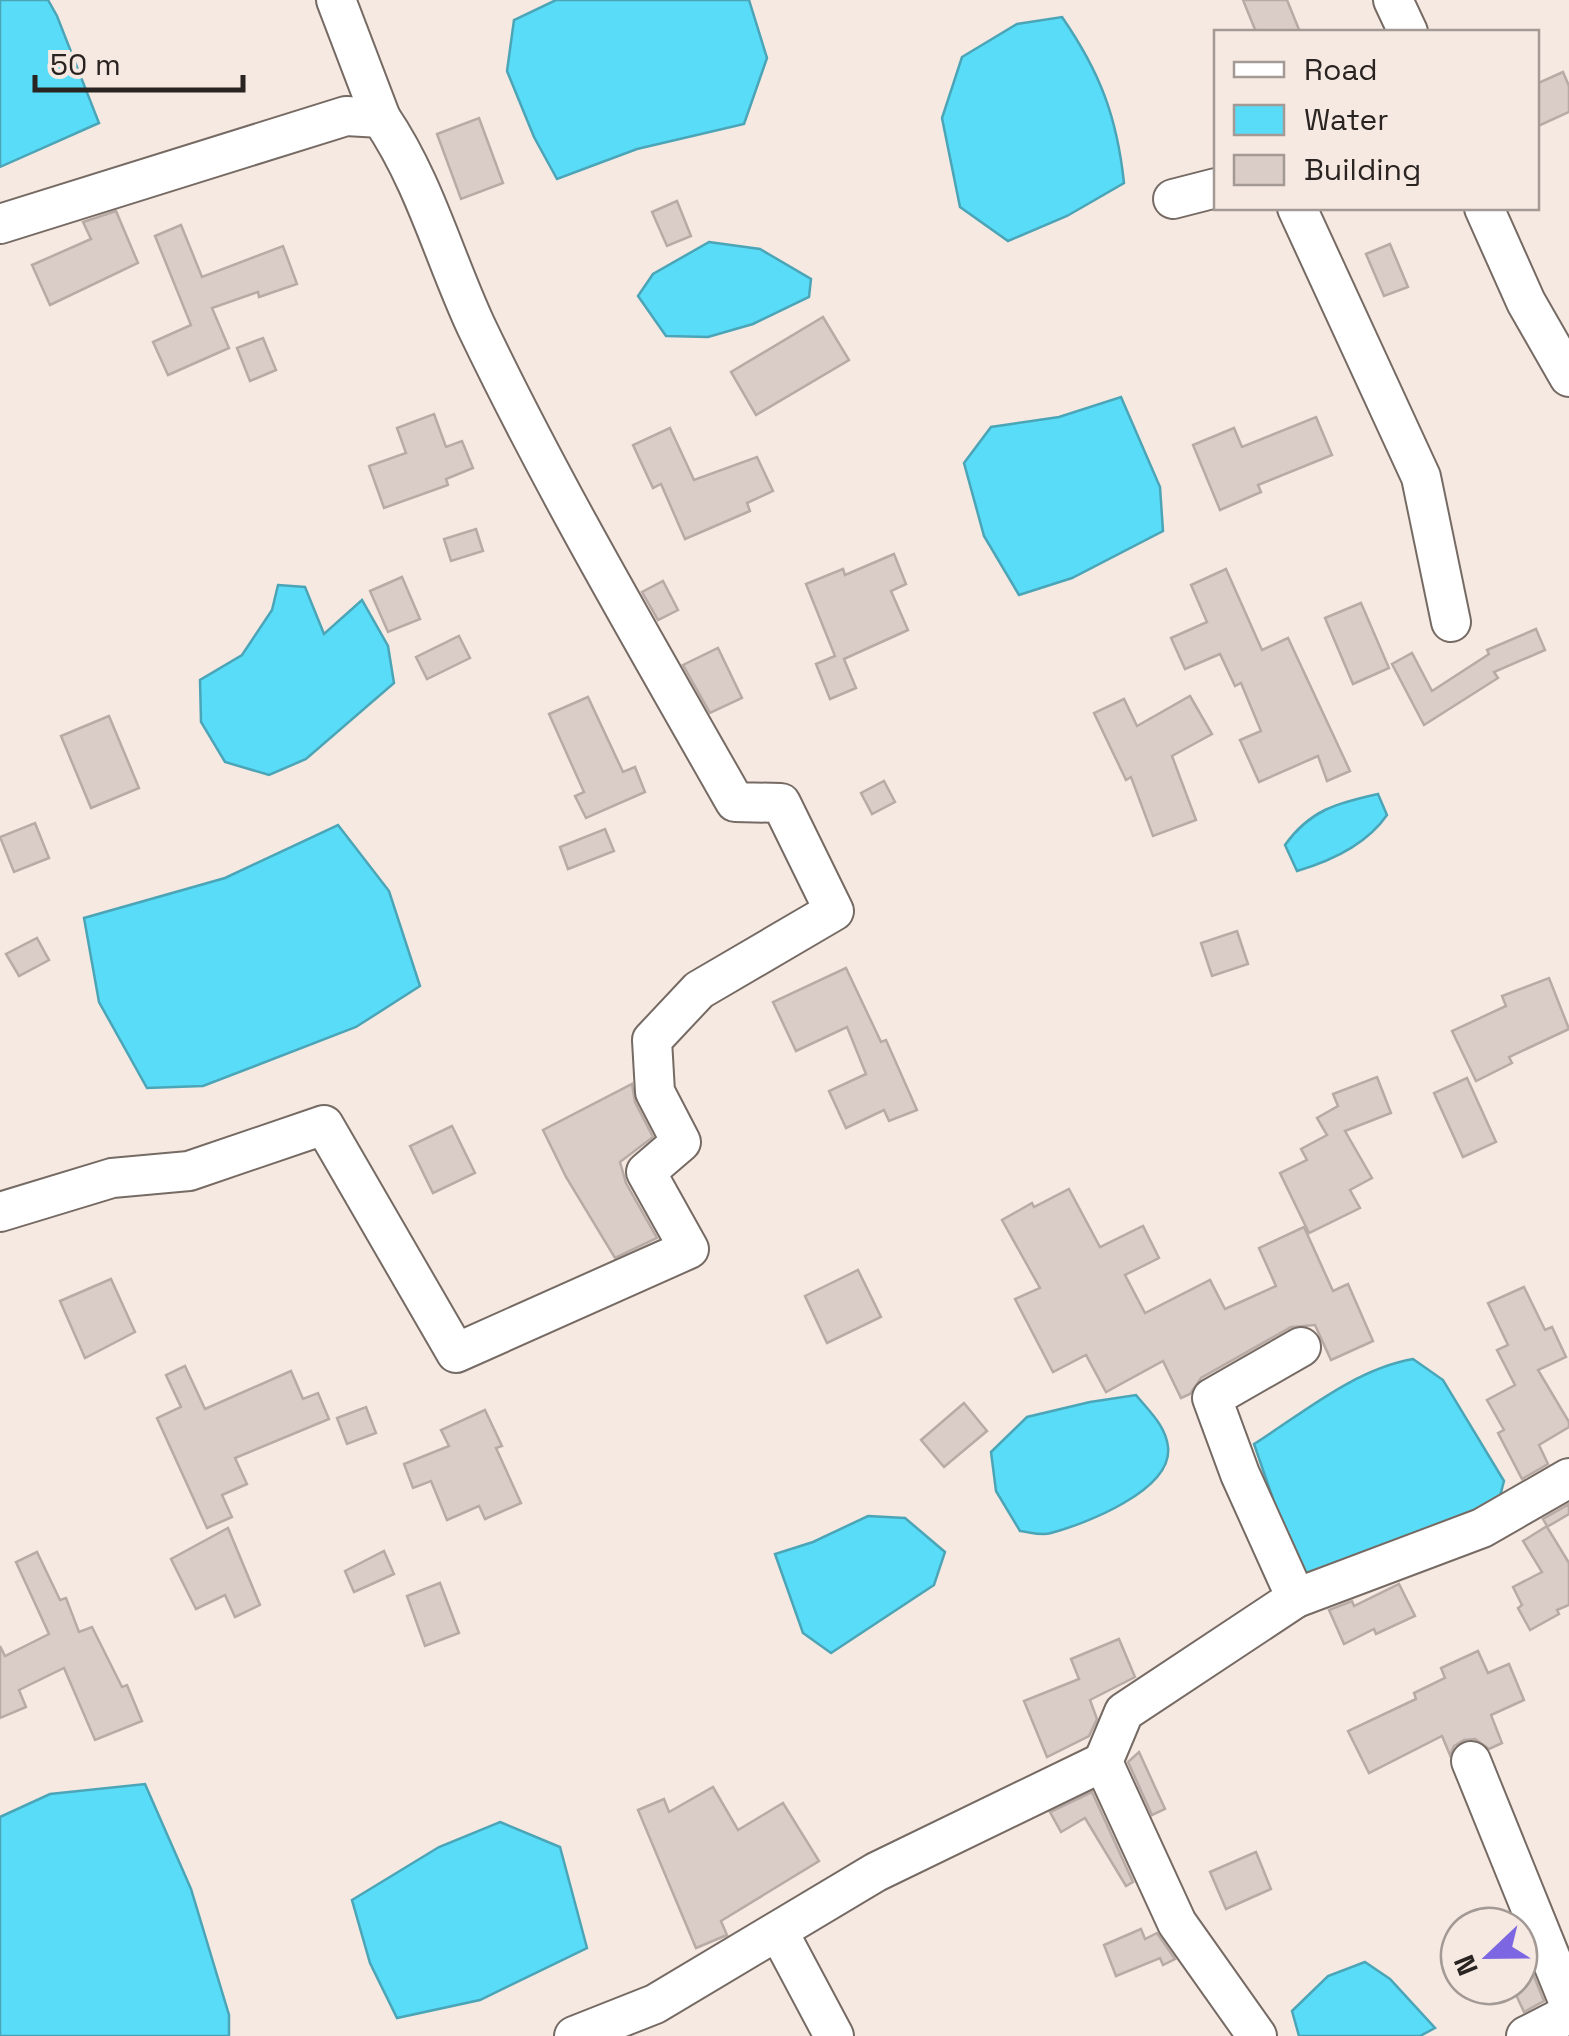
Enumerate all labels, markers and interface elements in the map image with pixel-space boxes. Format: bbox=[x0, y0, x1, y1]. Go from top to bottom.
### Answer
scale bar bbox=[35, 30, 242, 92]
legend bbox=[1214, 30, 1539, 210]
text: 50 m bbox=[50, 45, 121, 84]
text: Road bbox=[1304, 50, 1378, 89]
text: Water bbox=[1304, 100, 1389, 139]
text: Building bbox=[1304, 150, 1421, 189]
north arrow bbox=[1439, 1906, 1539, 2006]
text: N bbox=[1446, 1950, 1486, 1981]

